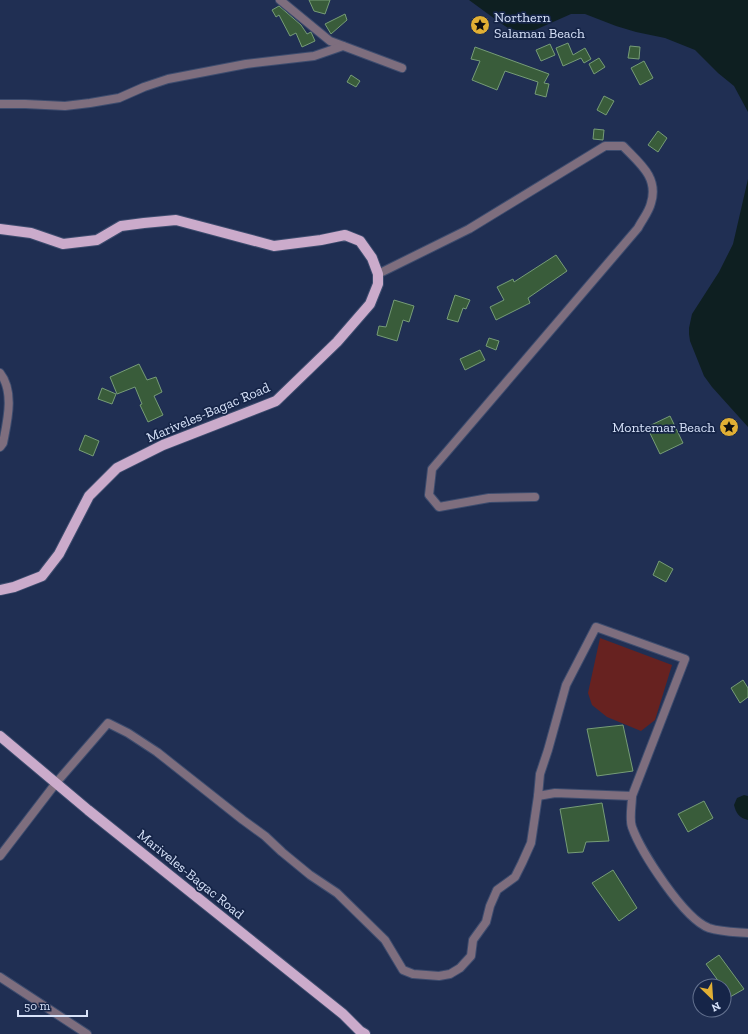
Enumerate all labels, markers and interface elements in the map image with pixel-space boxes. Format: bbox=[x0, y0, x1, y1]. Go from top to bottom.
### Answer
place label: Northern Salaman Beach bbox=[494, 9, 585, 42]
place icon: Northern Salaman Beach bbox=[469, 14, 491, 36]
street label: Mariveles-Bagac Road bbox=[144, 379, 273, 446]
place icon: Montemar Beach bbox=[718, 416, 740, 438]
place label: Montemar Beach bbox=[612, 419, 715, 436]
street label: Mariveles-Bagac Road bbox=[134, 826, 248, 923]
north arrow bbox=[692, 978, 732, 1018]
scale bar bbox=[18, 992, 87, 1018]
text: 50 m bbox=[24, 999, 51, 1013]
text: N bbox=[709, 999, 723, 1015]

